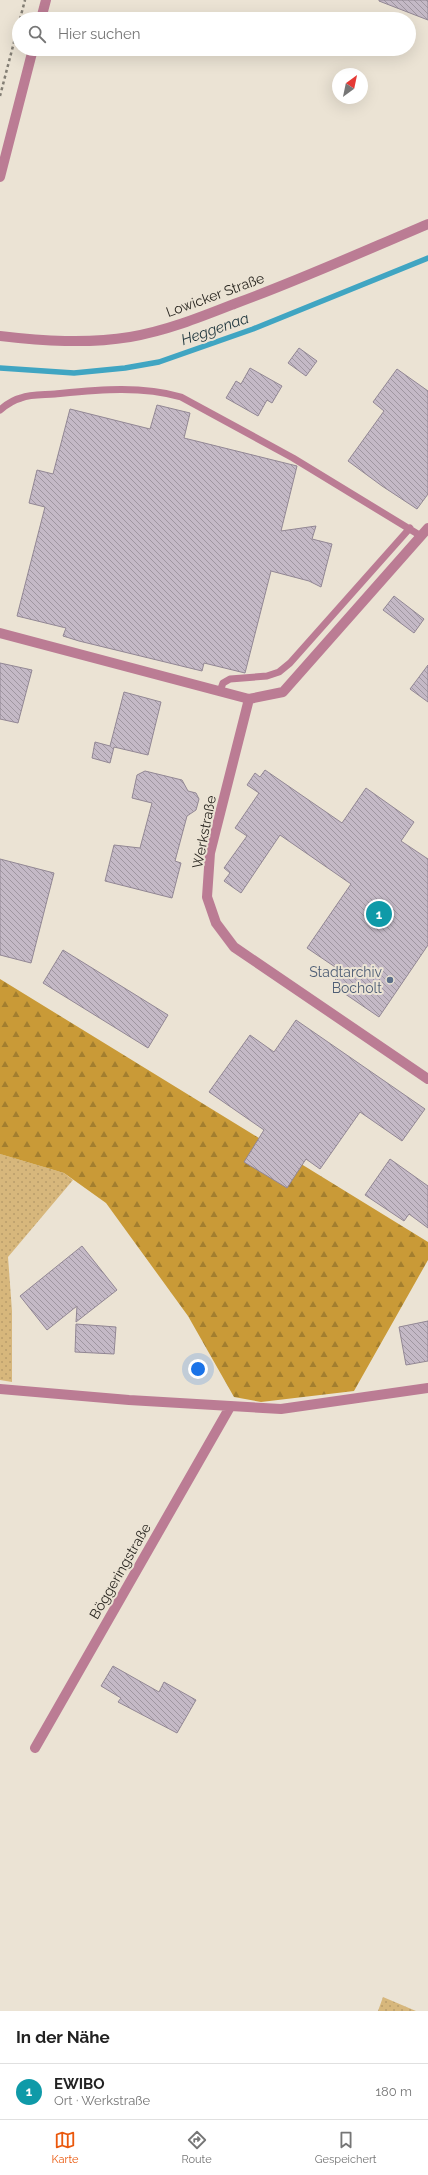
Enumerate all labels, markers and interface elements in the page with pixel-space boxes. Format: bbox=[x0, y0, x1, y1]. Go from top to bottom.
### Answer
search box bbox=[12, 12, 416, 56]
icon: search bbox=[26, 23, 48, 45]
text: Hier suchen bbox=[58, 25, 141, 43]
north arrow bbox=[332, 68, 368, 104]
street label: Lowicker Straße bbox=[164, 270, 266, 320]
water label: Heggenaa bbox=[179, 309, 251, 349]
street label: Werkstraße bbox=[189, 794, 219, 870]
pin: 1 bbox=[366, 899, 392, 929]
place label: Stadtarchiv Bocholt bbox=[309, 964, 383, 996]
marker: Stadtarchiv Bocholt bbox=[385, 975, 395, 985]
your location bbox=[188, 1359, 208, 1379]
street label: Böggeringstraße bbox=[86, 1520, 154, 1622]
text: In der Nähe bbox=[16, 2027, 110, 2047]
text: EWIBO bbox=[54, 2075, 105, 2093]
text: 1 bbox=[26, 2084, 32, 2099]
text: 180 m bbox=[376, 2084, 412, 2099]
text: Ort · Werkstraße bbox=[54, 2093, 150, 2108]
tab: Karte bbox=[52, 2129, 79, 2166]
tab: Route bbox=[182, 2129, 212, 2166]
tab: Gespeichert bbox=[315, 2129, 376, 2166]

